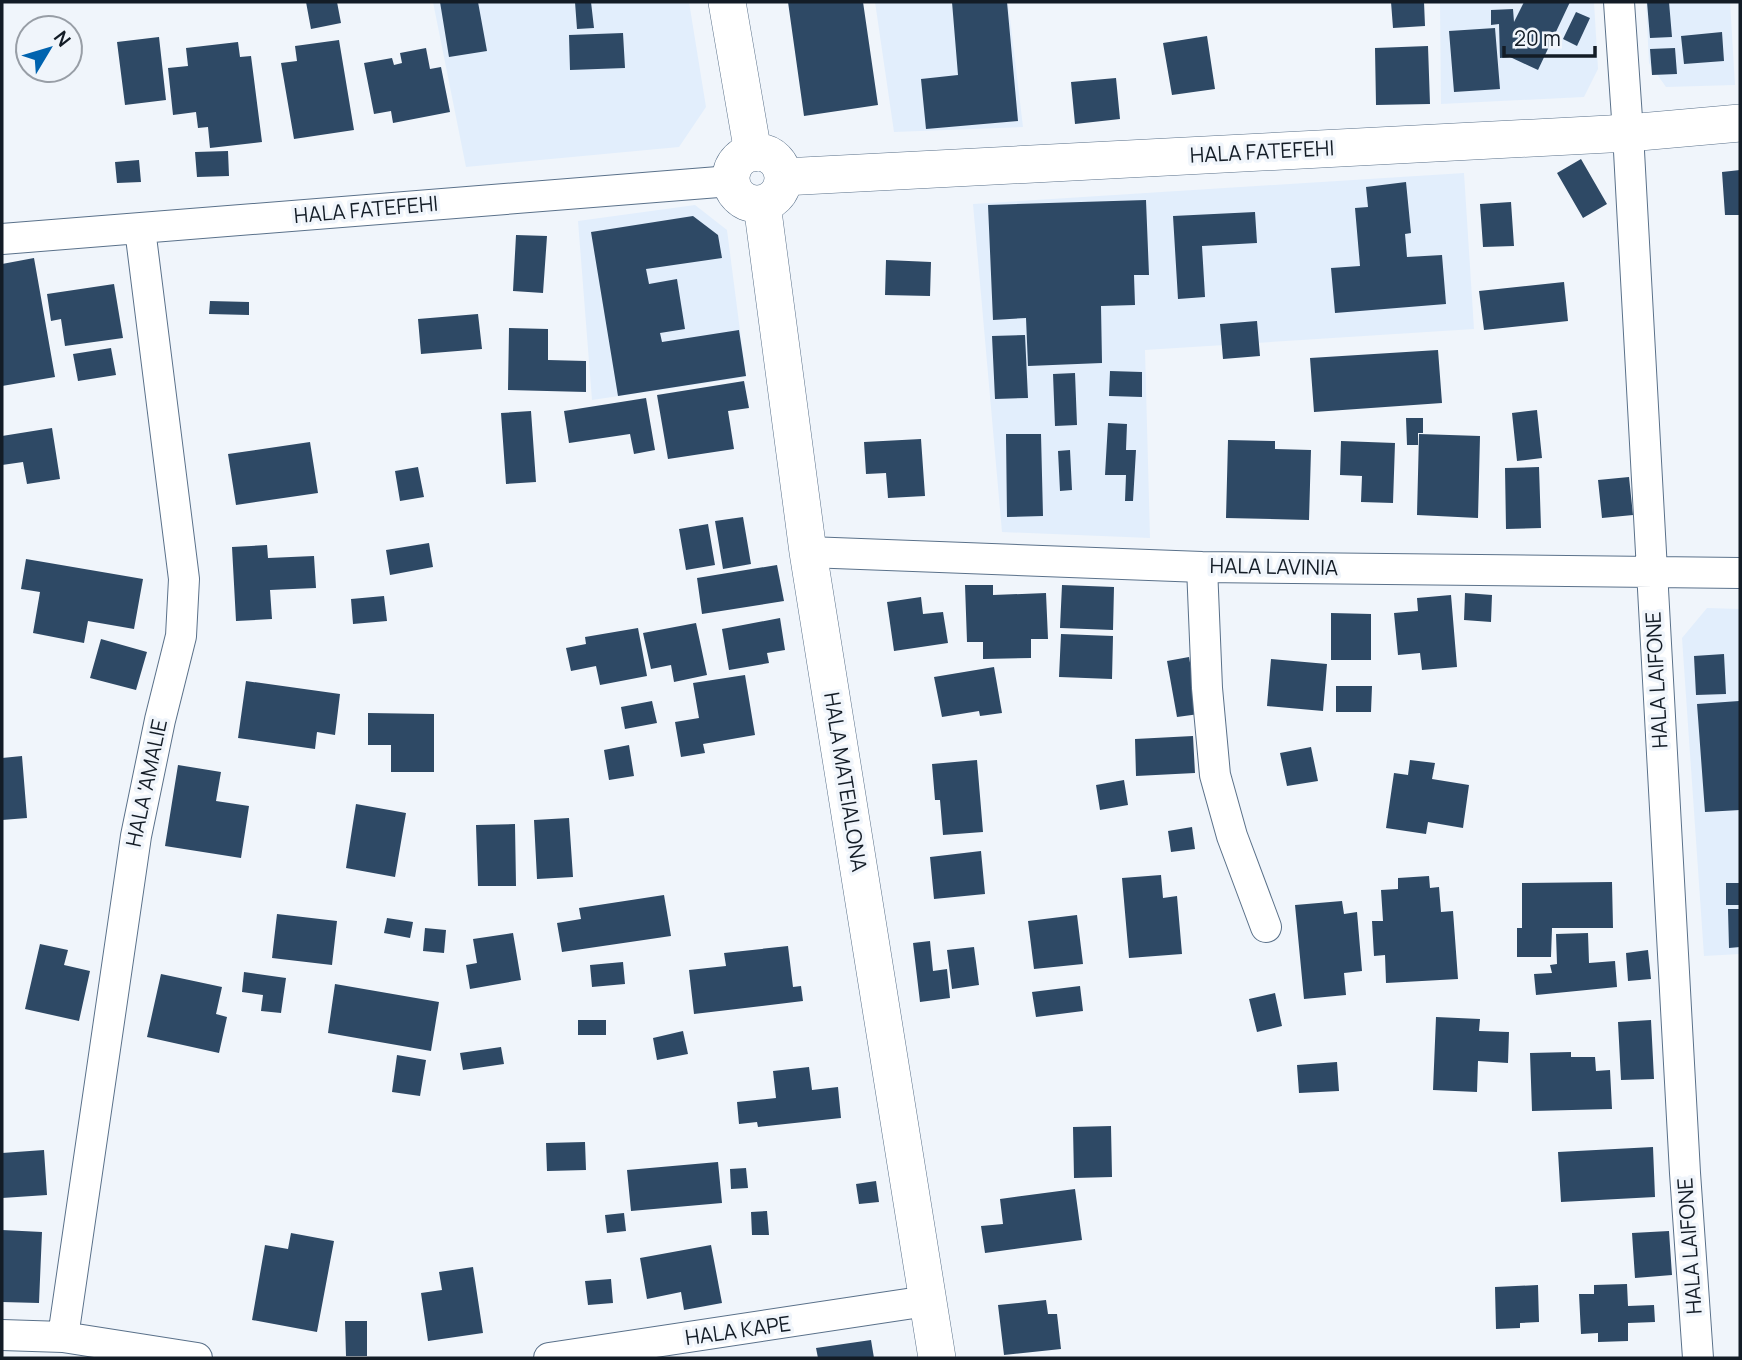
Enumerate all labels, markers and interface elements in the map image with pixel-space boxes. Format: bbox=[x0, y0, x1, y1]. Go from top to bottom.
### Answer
north arrow bbox=[14, 14, 84, 84]
scale bar bbox=[1504, 14, 1595, 58]
text: 20 m bbox=[1514, 24, 1561, 52]
text: N bbox=[48, 25, 77, 52]
street label: HALA FATEFEHI bbox=[1189, 133, 1335, 169]
street label: HALA FATEFEHI bbox=[293, 189, 439, 229]
street label: HALA LAVINIA bbox=[1209, 551, 1339, 581]
street label: HALA LAIFONE bbox=[1638, 611, 1674, 749]
street label: HALA MATEIALONA bbox=[818, 690, 874, 874]
street label: HALA 'AMALIE bbox=[119, 716, 173, 849]
street label: HALA LAIFONE bbox=[1670, 1177, 1708, 1315]
street label: HALA KAPE bbox=[683, 1309, 792, 1351]

